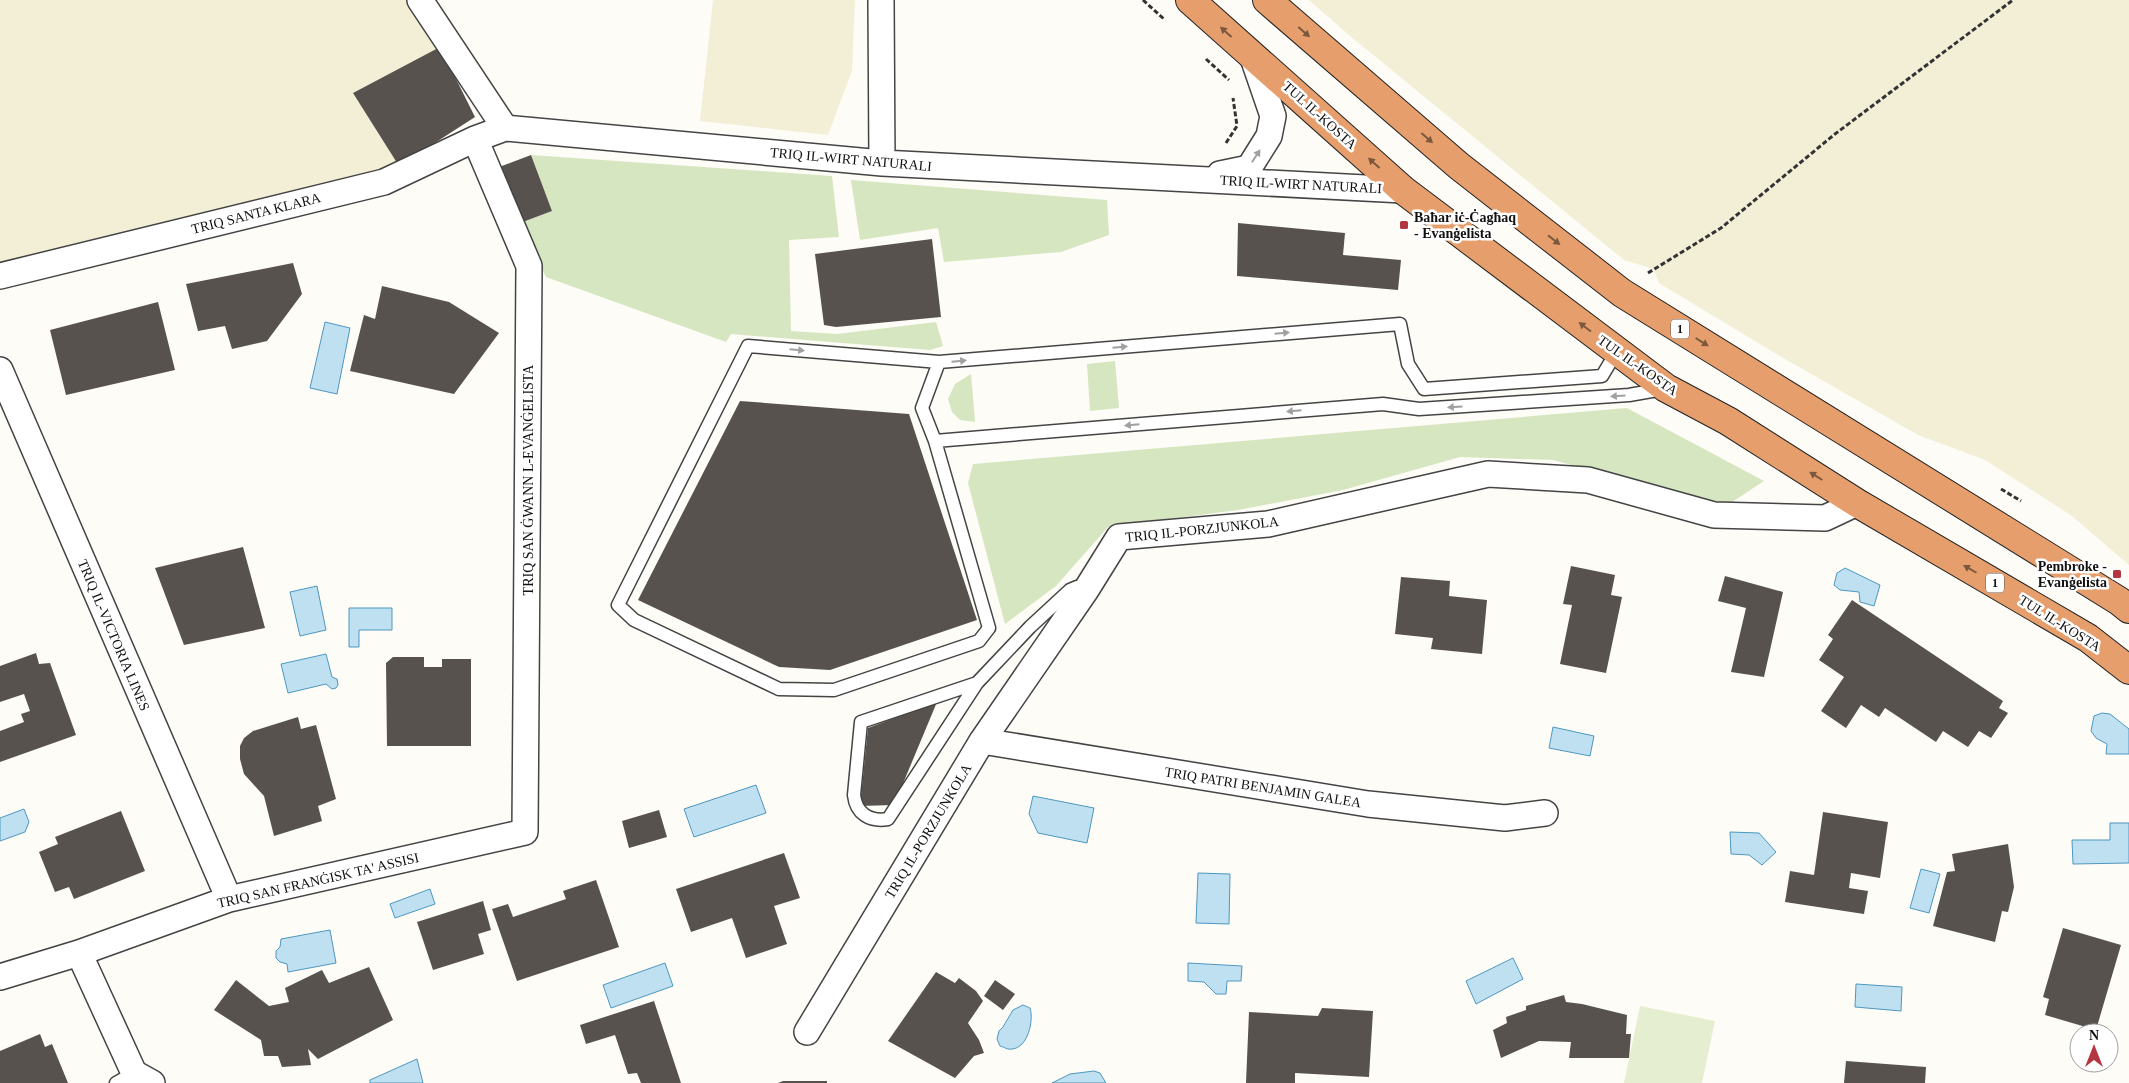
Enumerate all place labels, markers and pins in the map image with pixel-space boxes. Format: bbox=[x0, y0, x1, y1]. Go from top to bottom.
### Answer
place label: Baħar iċ-Ċagħaq - Evanġelista bbox=[1414, 209, 1516, 241]
marker: Baħar iċ-Ċagħaq - Evanġelista bbox=[1398, 219, 1410, 231]
place label: Pembroke - Evanġelista bbox=[2038, 559, 2107, 590]
marker: Pembroke - Evanġelista bbox=[2111, 568, 2123, 580]

